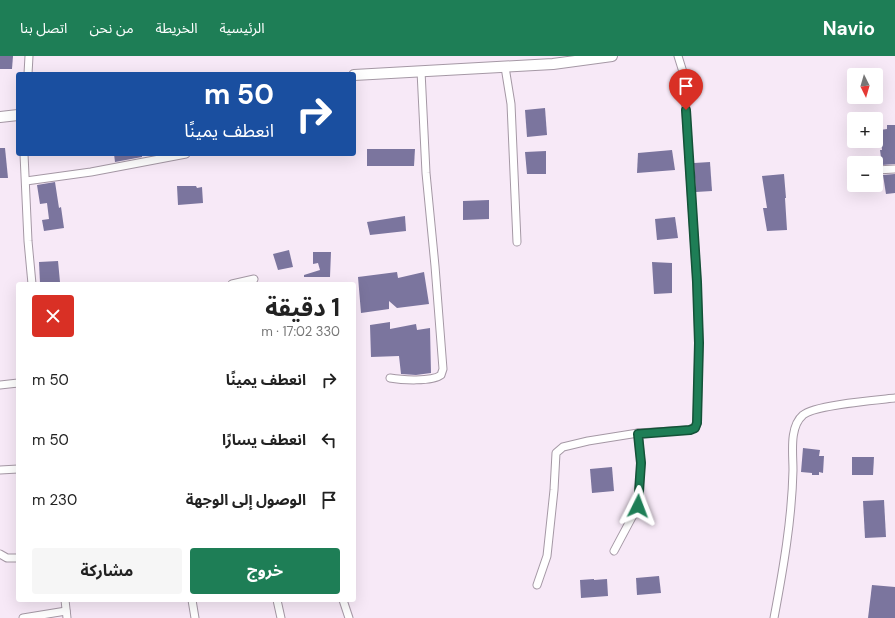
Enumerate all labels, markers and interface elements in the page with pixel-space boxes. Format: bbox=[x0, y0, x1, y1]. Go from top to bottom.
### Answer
text: Navio bbox=[823, 16, 875, 41]
text: اتصل بنا bbox=[20, 19, 67, 37]
text: من نحن bbox=[89, 19, 134, 37]
text: الخريطة bbox=[156, 19, 198, 37]
text: الرئيسية bbox=[220, 19, 265, 37]
north arrow bbox=[847, 68, 883, 104]
map controls bbox=[847, 68, 883, 192]
pin bbox=[669, 69, 703, 110]
icon: arrive bbox=[675, 75, 697, 97]
text: 50 m bbox=[204, 76, 274, 113]
icon: right bbox=[288, 88, 340, 140]
button: + bbox=[847, 112, 883, 148]
text: انعطف يمينًا bbox=[184, 119, 274, 143]
button: − bbox=[847, 156, 883, 192]
text: 1 دقيقة bbox=[265, 292, 340, 323]
button: close bbox=[32, 295, 74, 337]
text: 330 m · 17:02 bbox=[261, 323, 340, 340]
icon: right bbox=[318, 369, 340, 391]
text: 50 m bbox=[32, 370, 69, 390]
text: انعطف يمينًا bbox=[226, 370, 306, 390]
icon: left bbox=[318, 429, 340, 451]
text: 50 m bbox=[32, 430, 69, 450]
text: انعطف يسارًا bbox=[222, 430, 306, 450]
position arrow bbox=[617, 485, 659, 527]
icon: arrive bbox=[318, 489, 340, 511]
text: 230 m bbox=[32, 490, 77, 510]
text: الوصول إلى الوجهة bbox=[186, 490, 306, 510]
button: مشاركة bbox=[32, 548, 182, 594]
button: خروج bbox=[190, 548, 340, 594]

